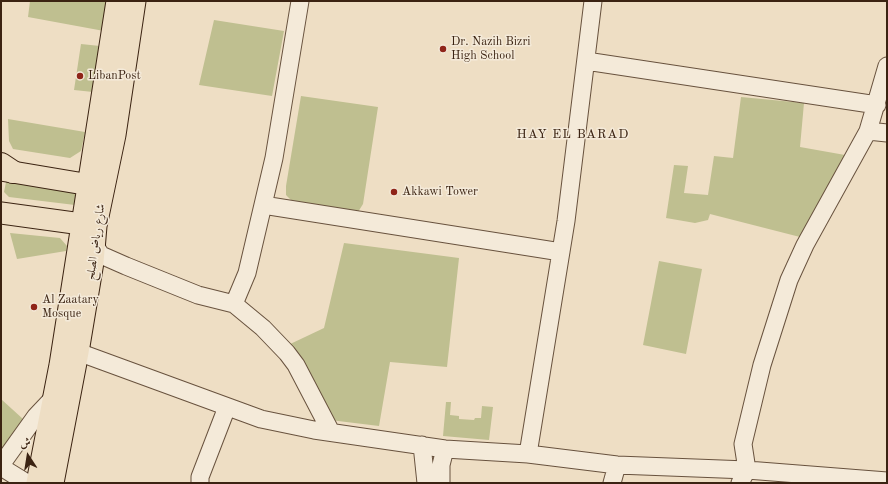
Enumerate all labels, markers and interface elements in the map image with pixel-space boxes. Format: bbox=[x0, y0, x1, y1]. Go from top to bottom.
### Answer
place label: Dr. Nazih Bizri High School bbox=[451, 35, 531, 63]
marker: Dr. Nazih Bizri High School bbox=[438, 44, 448, 54]
place label: LibanPost bbox=[88, 69, 141, 83]
marker: LibanPost bbox=[75, 71, 85, 81]
district label: HAY EL BARAD bbox=[517, 127, 629, 143]
place label: Akkawi Tower bbox=[402, 185, 478, 199]
marker: Akkawi Tower bbox=[389, 187, 399, 197]
street label: شارع رياض الصلح bbox=[84, 203, 108, 281]
place label: Al Zaatary Mosque bbox=[42, 293, 99, 321]
marker: Al Zaatary Mosque bbox=[29, 302, 39, 312]
north arrow bbox=[8, 436, 48, 476]
text: ش bbox=[19, 437, 32, 450]

